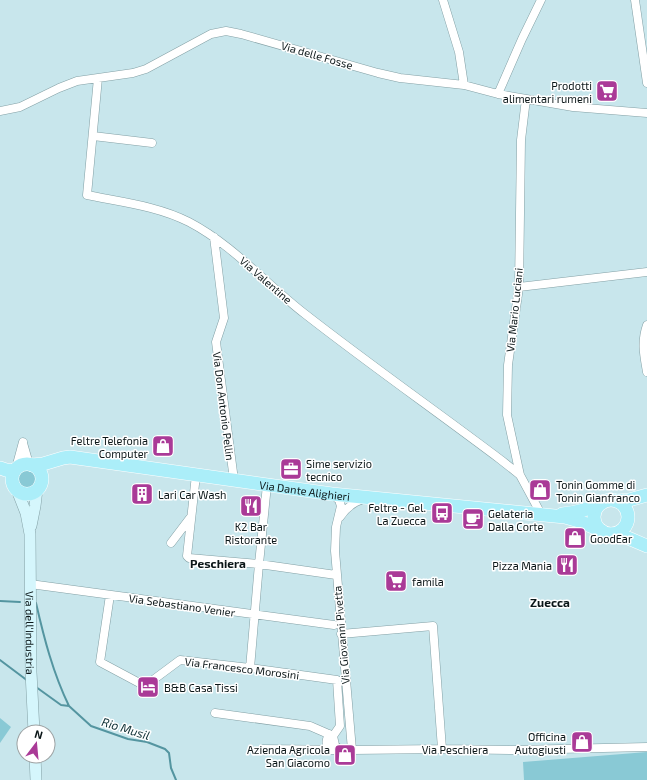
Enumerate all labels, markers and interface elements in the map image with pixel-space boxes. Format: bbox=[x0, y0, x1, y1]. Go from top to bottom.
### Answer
street label: Via delle Fosse bbox=[280, 39, 354, 71]
supermarket icon: Prodotti alimentari rumeni bbox=[594, 78, 620, 104]
place label: Prodotti alimentari rumeni bbox=[503, 79, 592, 105]
street label: Via Valentine bbox=[237, 254, 295, 306]
street label: Via Mario Luciani bbox=[503, 267, 525, 353]
street label: Via Don Antonio Pellin bbox=[211, 351, 237, 461]
shop icon: Feltre Telefonia Computer bbox=[150, 433, 176, 459]
place label: Feltre Telefonia Computer bbox=[71, 434, 149, 460]
office icon: Sime servizio tecnico bbox=[278, 456, 304, 482]
place label: Sime servizio tecnico bbox=[306, 457, 372, 483]
street label: Via Dante Alighieri bbox=[259, 477, 351, 502]
shop icon: Tonin Gomme di Tonin Gianfranco bbox=[527, 477, 553, 503]
place label: Tonin Gomme di Tonin Gianfranco bbox=[556, 478, 640, 504]
building icon: Lari Car Wash bbox=[129, 481, 155, 507]
place label: Lari Car Wash bbox=[158, 488, 226, 501]
restaurant icon: K2 Bar Ristorante bbox=[238, 493, 264, 519]
bus stop icon: Feltre - Gel. La Zuecca bbox=[429, 500, 455, 526]
place label: Feltre - Gel. La Zuecca bbox=[368, 501, 426, 527]
cafe icon: Gelateria Dalla Corte bbox=[460, 506, 486, 532]
place label: Gelateria Dalla Corte bbox=[488, 507, 543, 533]
place label: K2 Bar Ristorante bbox=[225, 520, 277, 546]
shop icon: GoodEar bbox=[562, 525, 588, 551]
place label: GoodEar bbox=[590, 532, 633, 545]
restaurant icon: Pizza Mania bbox=[554, 552, 580, 578]
district label: Peschiera bbox=[190, 556, 246, 570]
place label: Pizza Mania bbox=[492, 559, 552, 572]
supermarket icon: famila bbox=[383, 568, 409, 594]
place label: famila bbox=[412, 575, 444, 588]
street label: Via Giovanni Pivetta bbox=[330, 585, 352, 685]
street label: Via dell'Industria bbox=[24, 591, 38, 675]
street label: Via Sebastiano Venier bbox=[128, 591, 237, 619]
district label: Zuecca bbox=[530, 595, 570, 609]
street label: Via Francesco Morosini bbox=[184, 655, 300, 681]
hotel icon: B&B Casa Tissi bbox=[135, 674, 161, 700]
place label: B&B Casa Tissi bbox=[164, 681, 238, 694]
water label: Rio Musil bbox=[100, 714, 152, 742]
north arrow bbox=[16, 724, 56, 764]
text: N bbox=[33, 727, 45, 741]
shop icon: Officina Autogiusti bbox=[569, 729, 595, 755]
place label: Officina Autogiusti bbox=[515, 730, 566, 756]
shop icon: Azienda Agricola San Giacomo bbox=[332, 742, 358, 768]
place label: Azienda Agricola San Giacomo bbox=[247, 743, 330, 769]
street label: Via Peschiera bbox=[422, 743, 488, 756]

